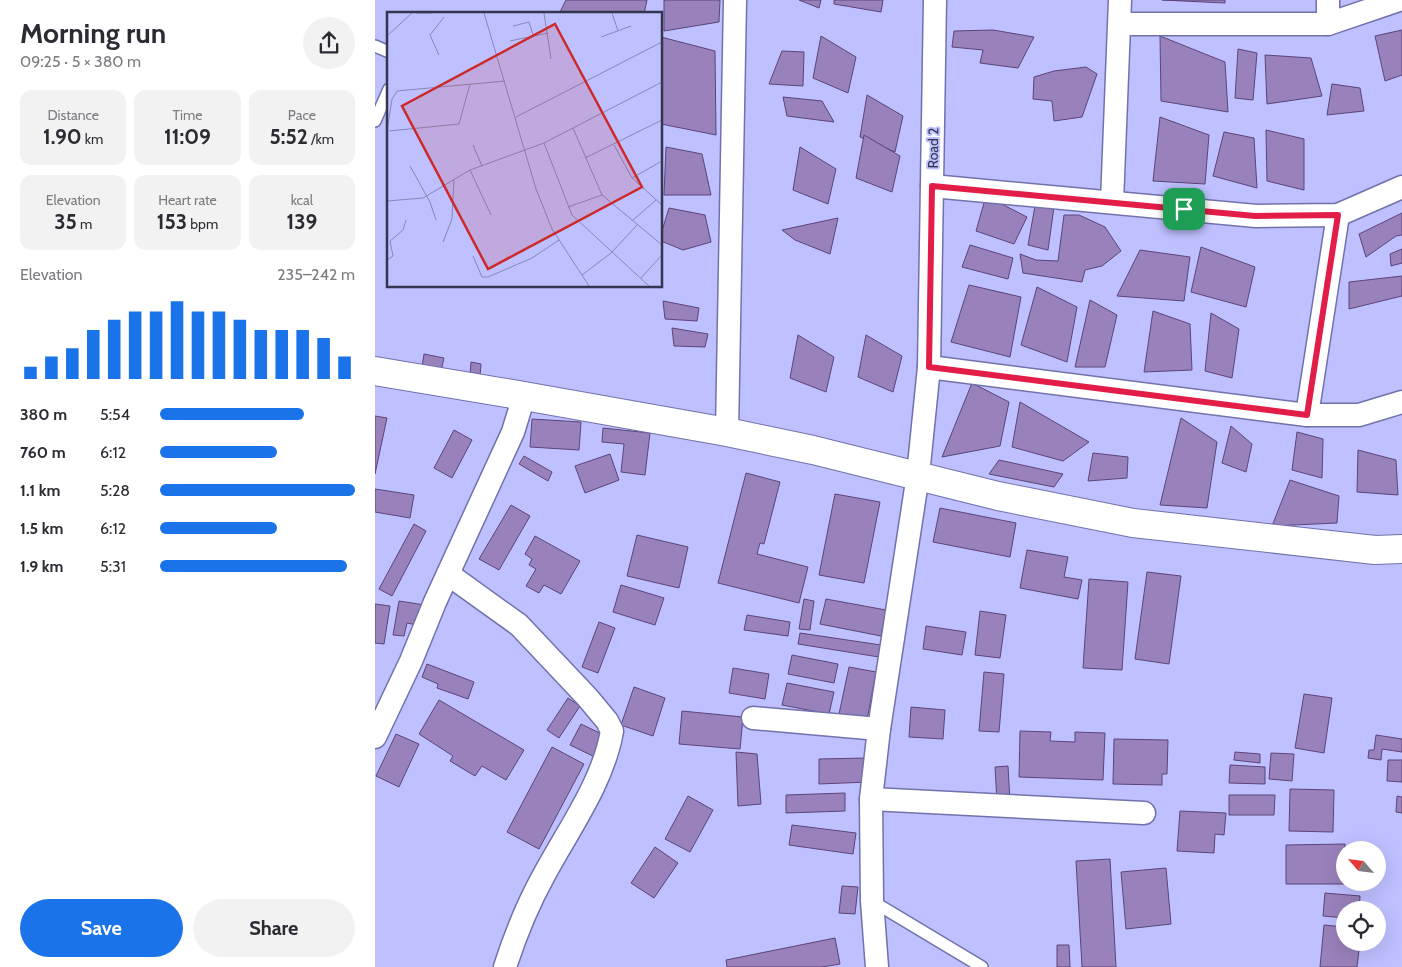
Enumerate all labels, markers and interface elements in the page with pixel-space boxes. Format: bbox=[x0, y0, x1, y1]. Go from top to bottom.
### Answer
inset map bbox=[387, 12, 663, 288]
text: Morning run bbox=[20, 16, 166, 50]
button: share bbox=[303, 17, 355, 69]
text: 09:25 · 5 × 380 m bbox=[20, 52, 141, 71]
text: Distance bbox=[47, 106, 99, 124]
text: Time bbox=[173, 106, 202, 124]
text: Pace bbox=[288, 106, 316, 124]
text: 1.90 bbox=[43, 124, 82, 149]
text: 11:09 bbox=[164, 124, 211, 149]
text: 5:52 bbox=[270, 124, 308, 149]
street label: Road 2 bbox=[924, 127, 942, 169]
text: km bbox=[82, 130, 103, 148]
text: /km bbox=[308, 130, 334, 148]
pin bbox=[1163, 188, 1205, 230]
text: Elevation bbox=[46, 191, 101, 209]
text: Heart rate bbox=[158, 191, 217, 209]
text: kcal bbox=[291, 191, 313, 209]
icon: arrive bbox=[1170, 195, 1198, 223]
text: 35 bbox=[54, 209, 77, 234]
text: 153 bbox=[157, 209, 187, 234]
text: 139 bbox=[286, 209, 317, 234]
text: m bbox=[77, 215, 92, 233]
text: bpm bbox=[187, 215, 218, 233]
text: Elevation bbox=[20, 265, 83, 284]
text: 235–242 m bbox=[277, 265, 355, 284]
text: 380 m bbox=[20, 405, 67, 424]
text: 5:54 bbox=[100, 405, 130, 424]
text: 760 m bbox=[20, 443, 66, 462]
text: 6:12 bbox=[100, 443, 126, 462]
text: 1.1 km bbox=[20, 481, 60, 500]
text: 5:28 bbox=[100, 481, 130, 500]
text: 1.5 km bbox=[20, 519, 63, 538]
text: 6:12 bbox=[100, 519, 126, 538]
text: 1.9 km bbox=[20, 557, 63, 576]
text: 5:31 bbox=[100, 557, 126, 576]
north arrow bbox=[1336, 841, 1386, 891]
map controls bbox=[1336, 841, 1386, 951]
button: Save bbox=[20, 899, 183, 957]
button: Share bbox=[193, 899, 355, 957]
button: locate bbox=[1336, 901, 1386, 951]

